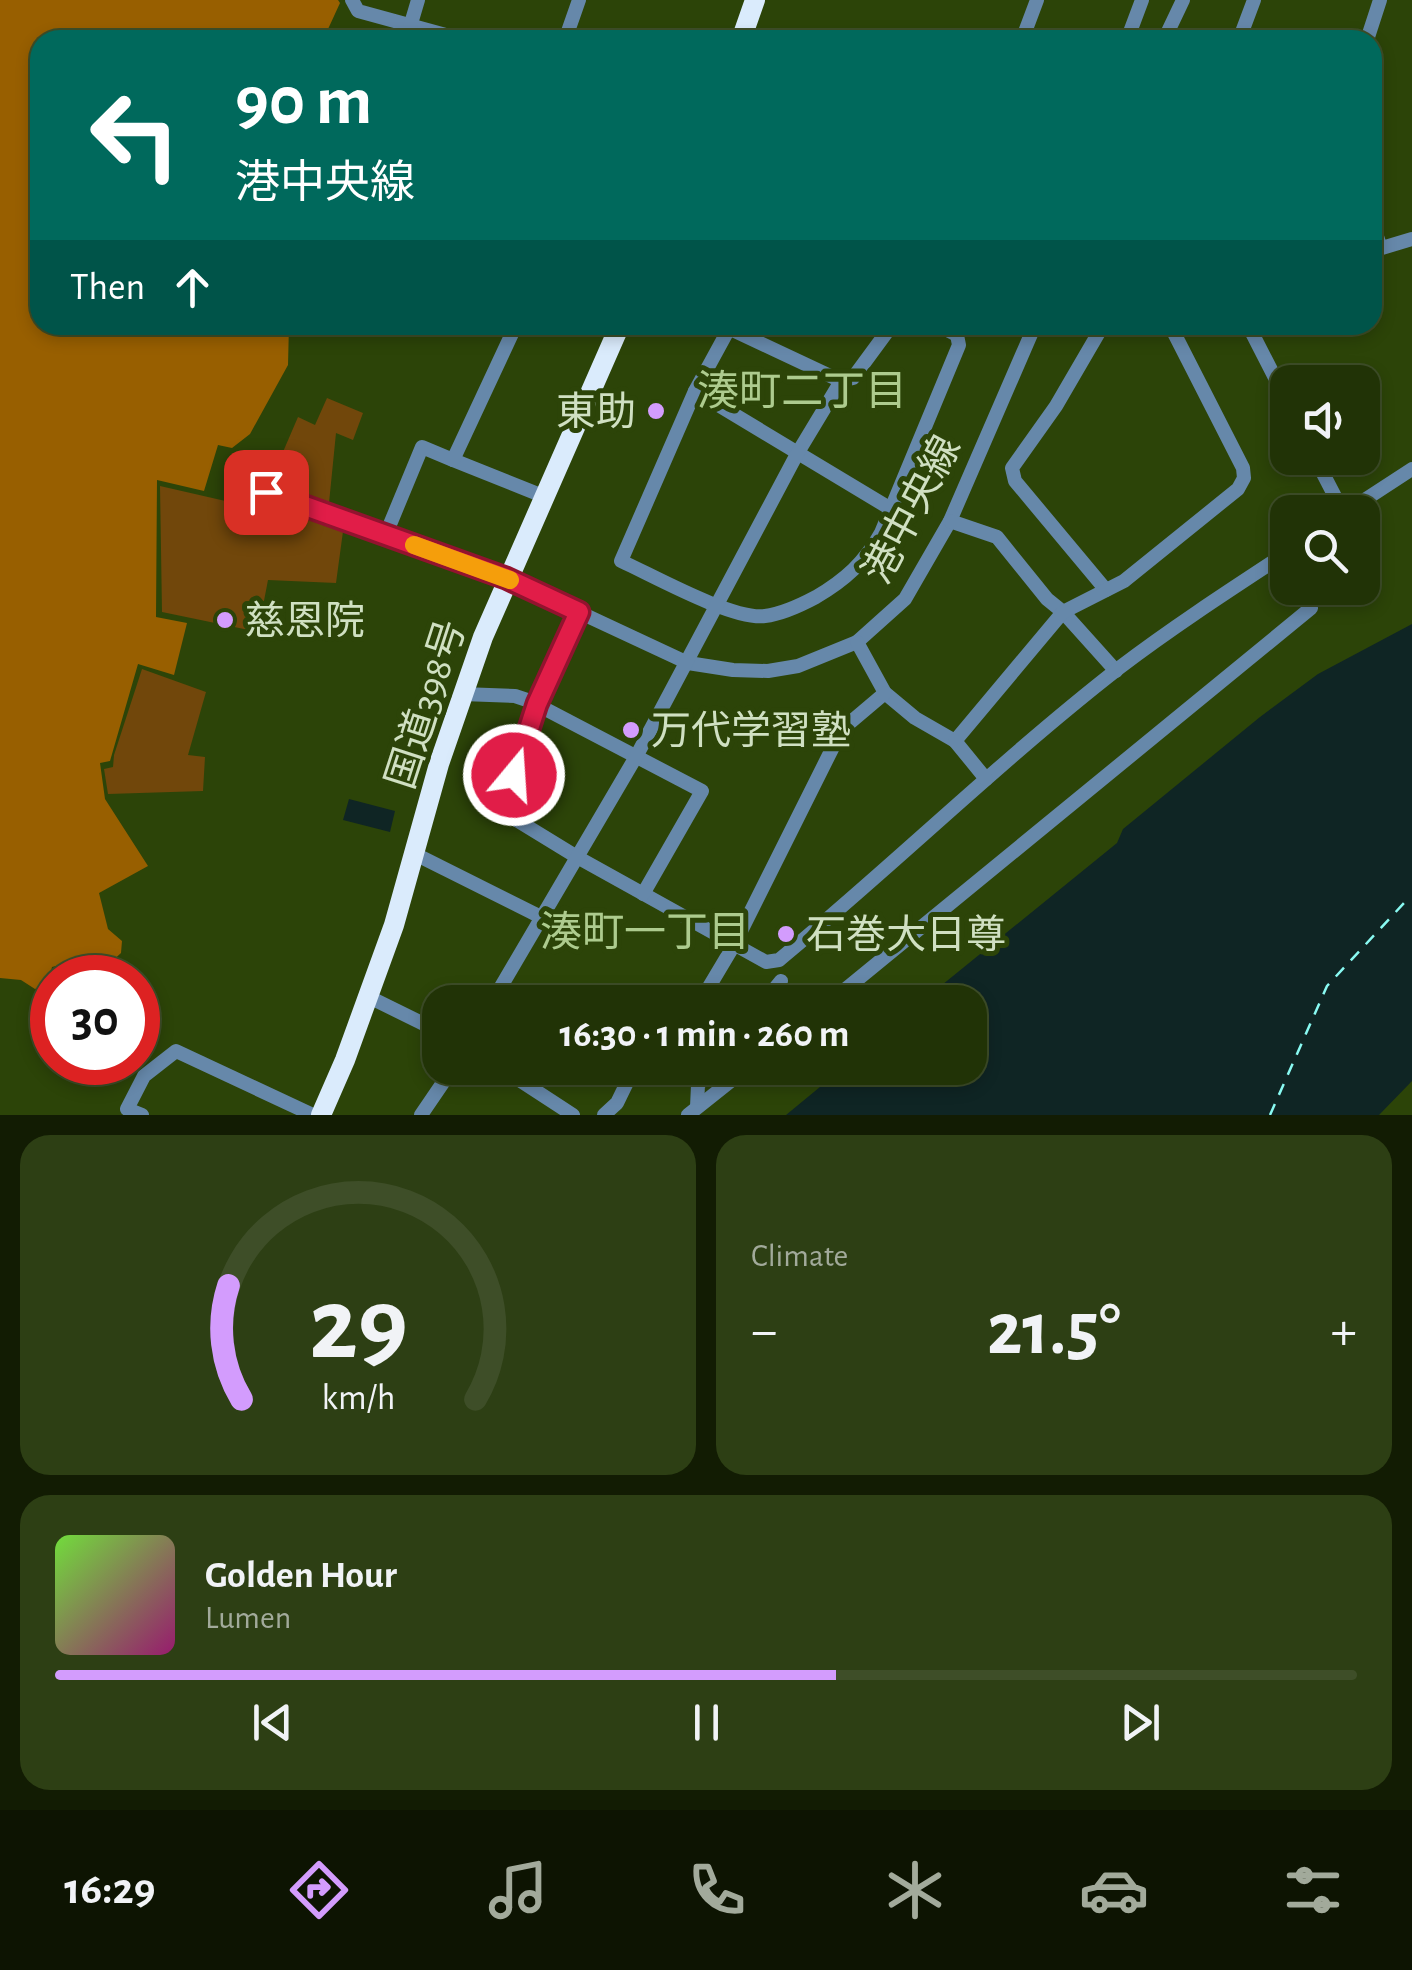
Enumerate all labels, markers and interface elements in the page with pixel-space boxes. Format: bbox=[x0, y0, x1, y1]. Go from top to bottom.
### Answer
text: 90 m bbox=[235, 67, 372, 137]
icon: left bbox=[70, 70, 200, 200]
text: 港中央線 bbox=[235, 161, 415, 206]
icon: ahead bbox=[165, 260, 220, 315]
text: Then bbox=[70, 269, 145, 307]
map controls bbox=[1270, 365, 1380, 605]
button: sound bbox=[1270, 365, 1380, 475]
district label: 湊町二丁目 bbox=[697, 369, 907, 413]
place label: 東助 bbox=[556, 391, 636, 433]
marker: 東助 bbox=[645, 400, 667, 422]
street label: 港中央線 bbox=[856, 429, 968, 590]
pin bbox=[224, 450, 309, 535]
icon: arrive bbox=[239, 465, 294, 520]
button: search bbox=[1270, 495, 1380, 605]
place label: 慈恩院 bbox=[245, 600, 365, 642]
marker: 慈恩院 bbox=[214, 609, 236, 631]
street label: 国道398号 bbox=[379, 615, 473, 794]
place label: 万代学習塾 bbox=[651, 710, 851, 752]
marker: 万代学習塾 bbox=[620, 719, 642, 741]
position arrow bbox=[462, 723, 566, 827]
district label: 湊町一丁目 bbox=[540, 910, 750, 954]
place label: 石巻大日尊 bbox=[806, 914, 1006, 956]
marker: 石巻大日尊 bbox=[775, 923, 797, 945]
speed limit sign: 30 bbox=[30, 955, 160, 1085]
text: 16:30 · 1 min · 260 m bbox=[560, 1016, 849, 1054]
text: Climate bbox=[751, 1240, 848, 1272]
text: 29 bbox=[308, 1274, 408, 1378]
text: 21.5° bbox=[987, 1293, 1121, 1368]
text: − bbox=[751, 1304, 777, 1359]
text: + bbox=[1331, 1304, 1357, 1359]
text: km/h bbox=[321, 1380, 395, 1416]
text: Golden Hour bbox=[205, 1557, 397, 1595]
text: Lumen bbox=[205, 1602, 291, 1634]
icon: previous bbox=[245, 1695, 300, 1750]
icon: pause bbox=[679, 1695, 734, 1750]
icon: next bbox=[1113, 1695, 1168, 1750]
icon: directions bbox=[284, 1855, 354, 1925]
icon: music bbox=[483, 1855, 553, 1925]
icon: phone bbox=[682, 1855, 752, 1925]
icon: climate bbox=[880, 1855, 950, 1925]
icon: car bbox=[1079, 1855, 1149, 1925]
icon: filters bbox=[1278, 1855, 1348, 1925]
text: 16:29 bbox=[64, 1867, 156, 1912]

